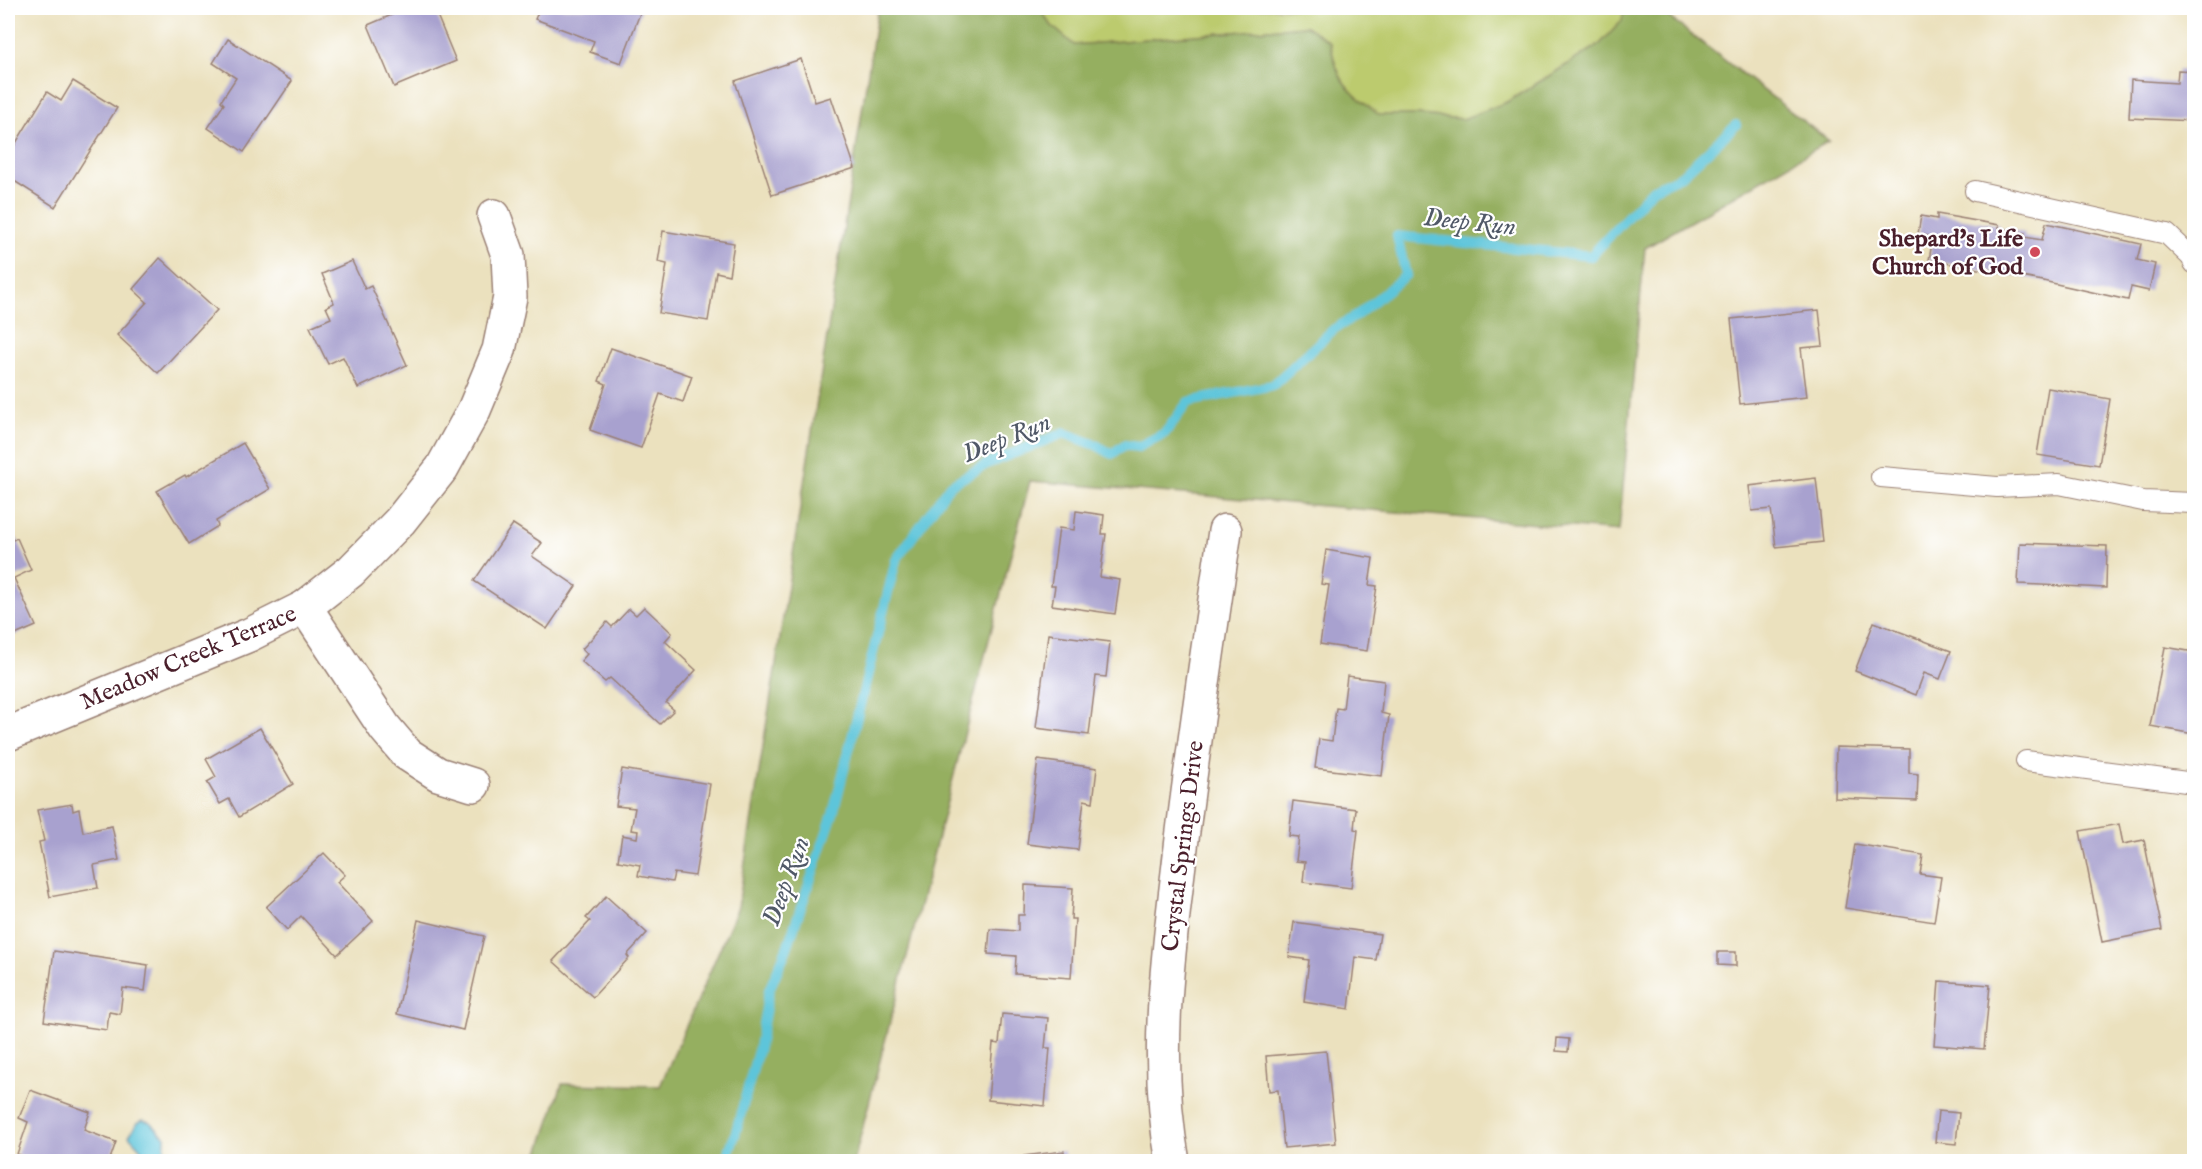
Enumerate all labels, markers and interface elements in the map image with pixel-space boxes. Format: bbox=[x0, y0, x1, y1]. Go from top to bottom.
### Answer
water label: Deep Run bbox=[1422, 201, 1518, 244]
place label: Shepard's Life Church of God bbox=[1872, 224, 2024, 283]
marker: Shepard's Life Church of God bbox=[2028, 245, 2042, 259]
water label: Deep Run bbox=[957, 406, 1056, 471]
street label: Meadow Creek Terrace bbox=[76, 599, 301, 718]
street label: Crystal Springs Drive bbox=[1155, 739, 1212, 953]
water label: Deep Run bbox=[755, 832, 818, 931]

